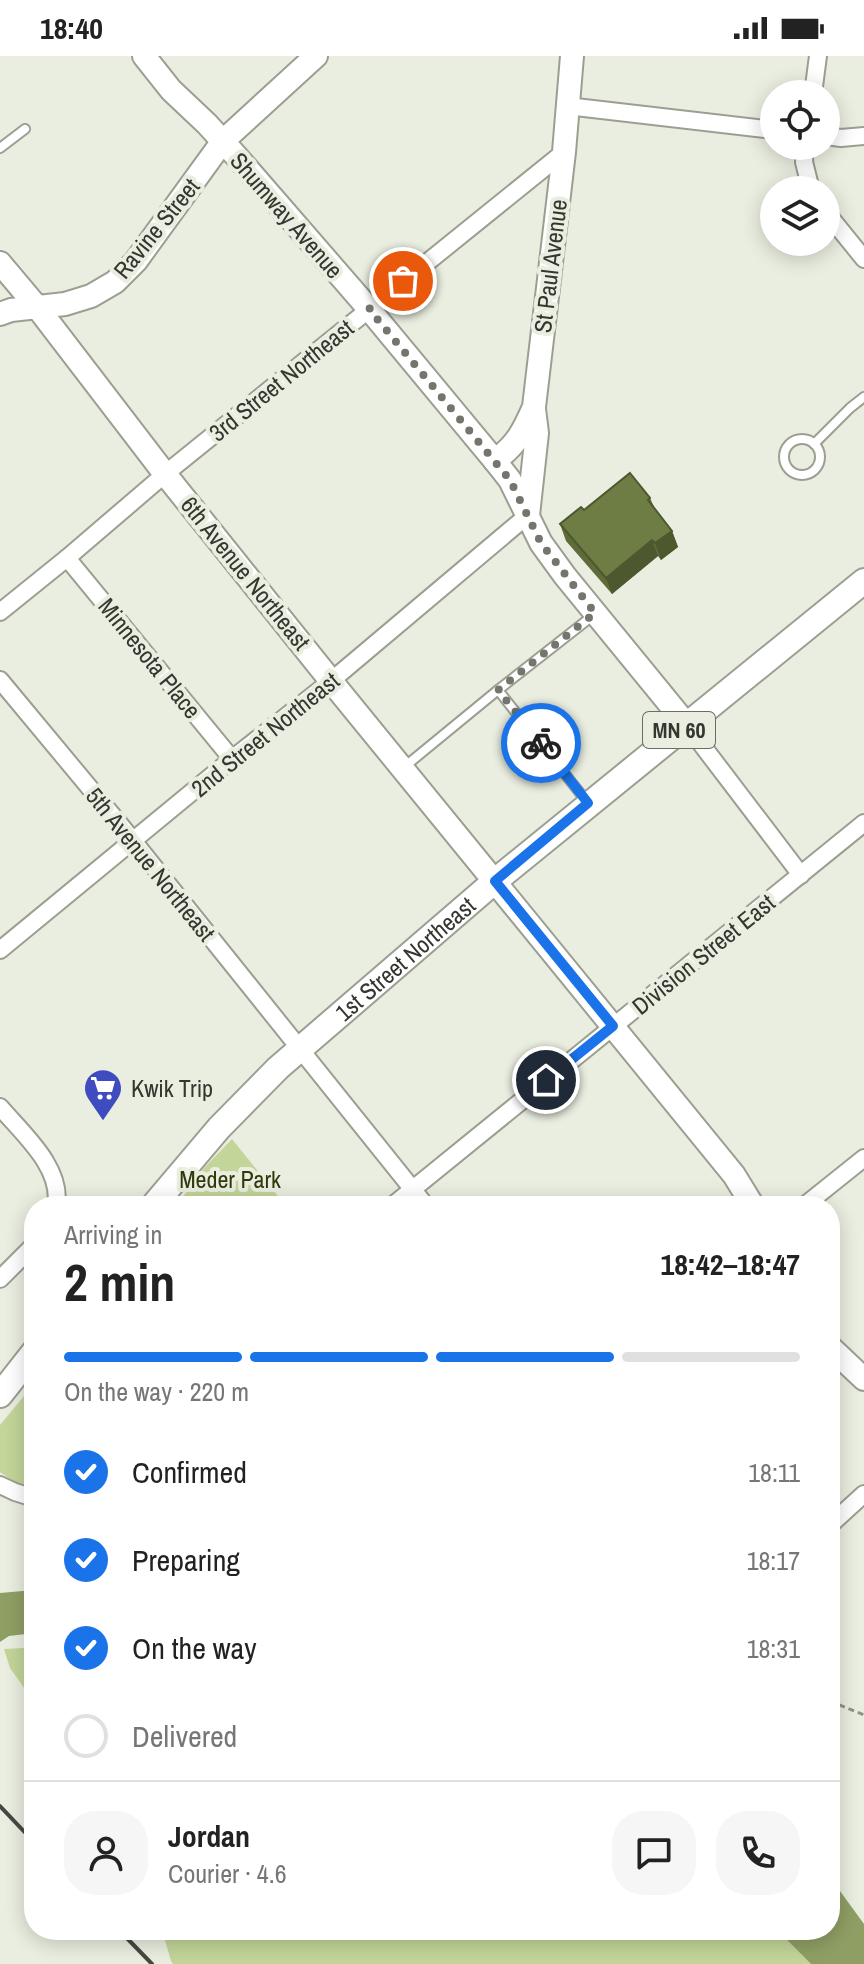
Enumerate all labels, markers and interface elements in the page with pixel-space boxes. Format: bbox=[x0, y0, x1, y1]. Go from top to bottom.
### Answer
text: 18:40 bbox=[40, 8, 103, 48]
map controls bbox=[760, 80, 840, 256]
button: locate bbox=[760, 80, 840, 160]
street label: Shumway Avenue bbox=[223, 145, 351, 285]
street label: Ravine Street bbox=[106, 171, 207, 285]
button: layers bbox=[760, 176, 840, 256]
street label: St Paul Avenue bbox=[526, 197, 574, 335]
pin bbox=[369, 247, 437, 315]
icon: bag bbox=[381, 259, 425, 303]
street label: 3rd Street Northeast bbox=[202, 311, 360, 448]
street label: 6th Avenue Northeast bbox=[174, 490, 318, 657]
street label: Minnesota Place bbox=[91, 591, 209, 725]
street label: 2nd Street Northeast bbox=[184, 664, 346, 804]
courier bbox=[501, 703, 581, 783]
road number: MN 60 bbox=[643, 712, 715, 748]
icon: bike bbox=[519, 721, 563, 765]
street label: 5th Avenue Northeast bbox=[79, 781, 223, 948]
street label: Division Street East bbox=[625, 886, 781, 1022]
street label: 1st Street Northeast bbox=[328, 889, 482, 1028]
pin bbox=[512, 1046, 580, 1114]
icon: home bbox=[524, 1058, 568, 1102]
supermarket icon: Kwik Trip bbox=[82, 1067, 124, 1122]
place label: Kwik Trip bbox=[131, 1072, 213, 1104]
park label: Meder Park bbox=[179, 1163, 281, 1195]
text: Arriving in bbox=[64, 1217, 162, 1252]
text: 18:42–18:47 bbox=[661, 1244, 800, 1284]
text: 2 min bbox=[64, 1247, 175, 1317]
text: On the way · 220 m bbox=[64, 1374, 249, 1409]
icon: check bbox=[64, 1450, 108, 1494]
text: Confirmed bbox=[132, 1452, 247, 1492]
text: 18:11 bbox=[748, 1455, 800, 1490]
icon: check bbox=[64, 1538, 108, 1582]
text: Preparing bbox=[132, 1540, 240, 1580]
text: 18:17 bbox=[747, 1543, 800, 1578]
icon: check bbox=[64, 1626, 108, 1670]
text: On the way bbox=[132, 1628, 256, 1668]
text: 18:31 bbox=[747, 1631, 800, 1666]
text: Delivered bbox=[132, 1716, 237, 1756]
button: person bbox=[64, 1811, 148, 1895]
button: chat bbox=[612, 1811, 696, 1895]
button: phone bbox=[716, 1811, 800, 1895]
text: Jordan bbox=[168, 1816, 250, 1856]
text: Courier · 4.6 bbox=[168, 1856, 287, 1891]

